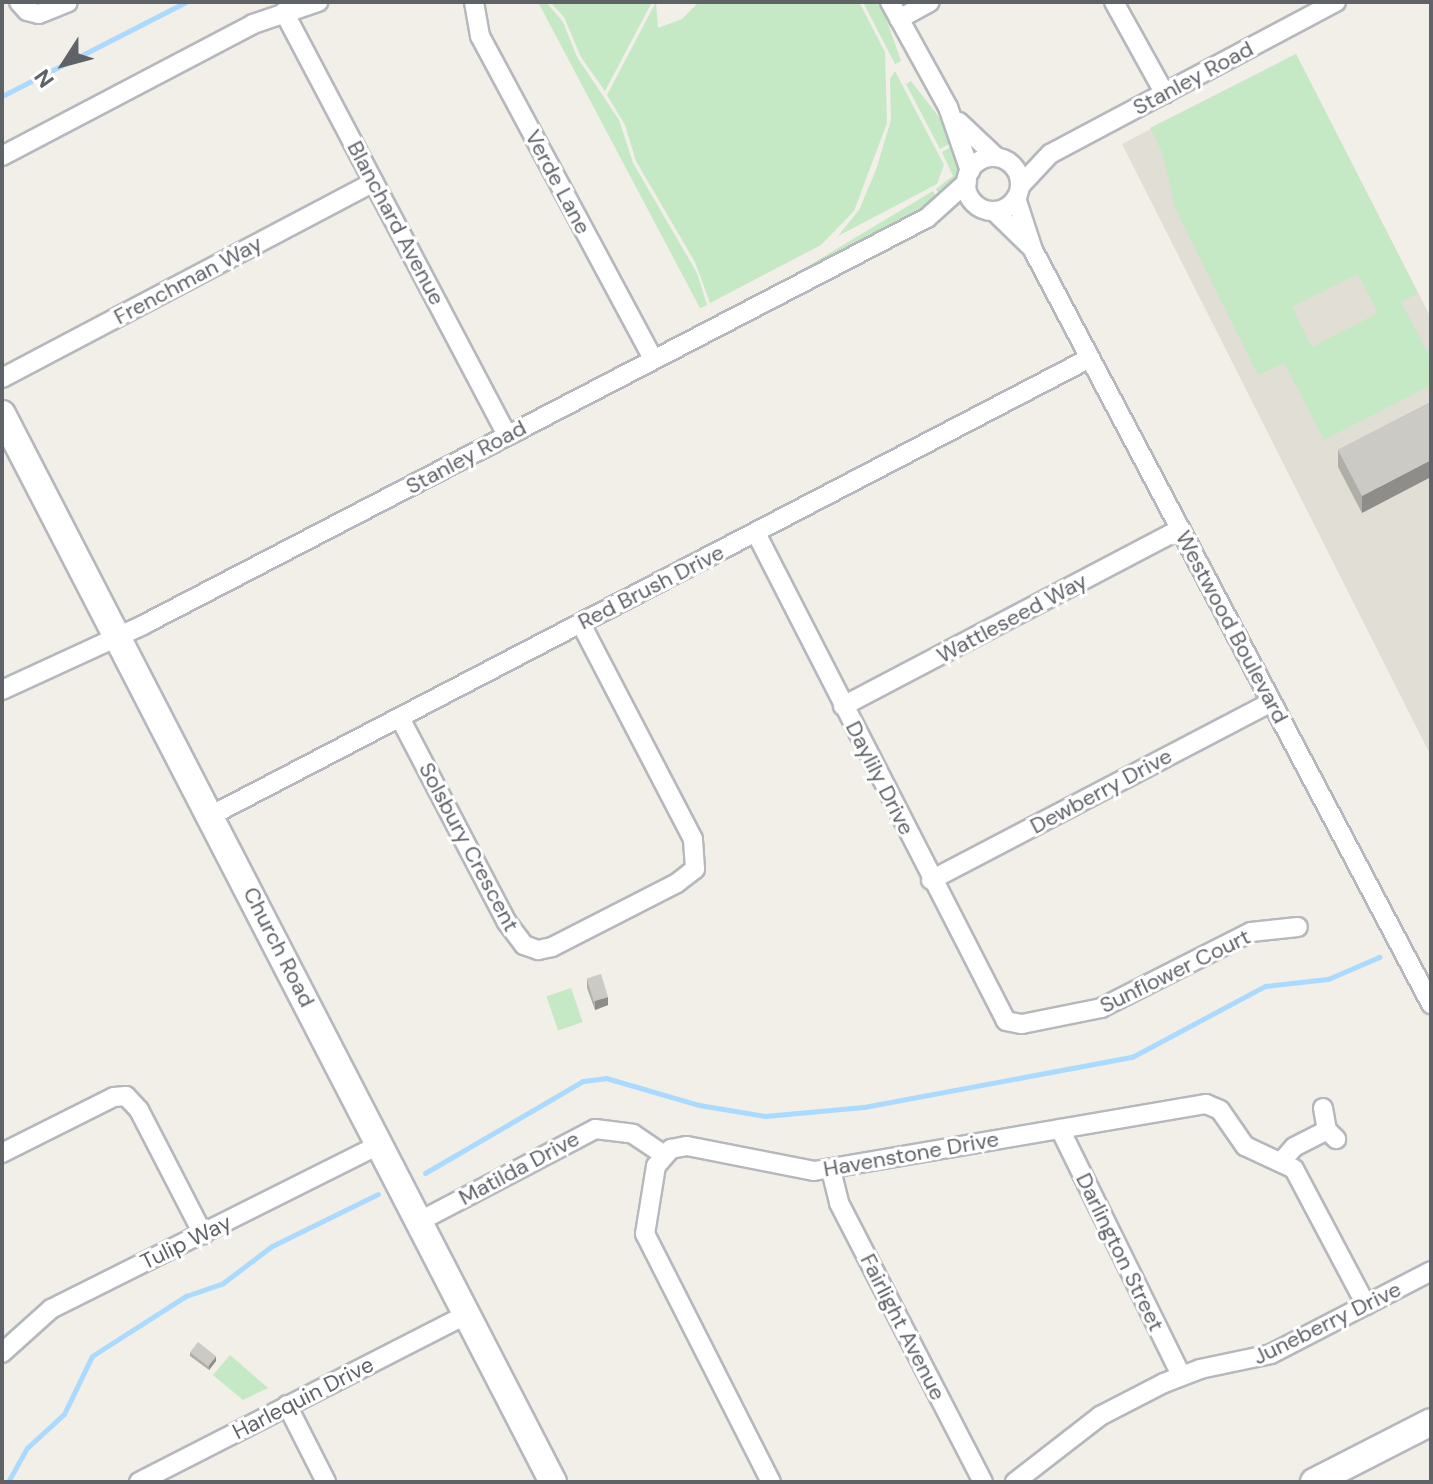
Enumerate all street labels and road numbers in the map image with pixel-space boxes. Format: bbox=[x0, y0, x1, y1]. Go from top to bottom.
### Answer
street label: Stanley Road bbox=[1128, 35, 1258, 121]
street label: Verde Lane bbox=[520, 125, 596, 239]
street label: Blanchard Avenue bbox=[342, 136, 450, 310]
street label: Frenchman Way bbox=[109, 230, 267, 330]
street label: Stanley Road bbox=[401, 414, 531, 500]
street label: Westwood Boulevard bbox=[1170, 526, 1294, 728]
street label: Red Brush Drive bbox=[574, 539, 728, 635]
street label: Wattleseed Way bbox=[932, 567, 1092, 669]
street label: Daylily Drive bbox=[840, 717, 920, 839]
street label: Dewberry Drive bbox=[1026, 743, 1176, 839]
street label: Solsbury Crescent bbox=[413, 758, 525, 936]
street label: Church Road bbox=[237, 883, 321, 1011]
street label: Sunflower Court bbox=[1095, 923, 1255, 1019]
street label: Matilda Drive bbox=[454, 1125, 584, 1211]
street label: Havenstone Drive bbox=[821, 1126, 1001, 1182]
street label: Darlington Street bbox=[1070, 1169, 1170, 1335]
street label: Tulip Way bbox=[136, 1209, 236, 1275]
street label: Fairlight Avenue bbox=[855, 1249, 951, 1405]
street label: Juneberry Drive bbox=[1249, 1276, 1405, 1370]
street label: Harlequin Drive bbox=[228, 1351, 378, 1445]

